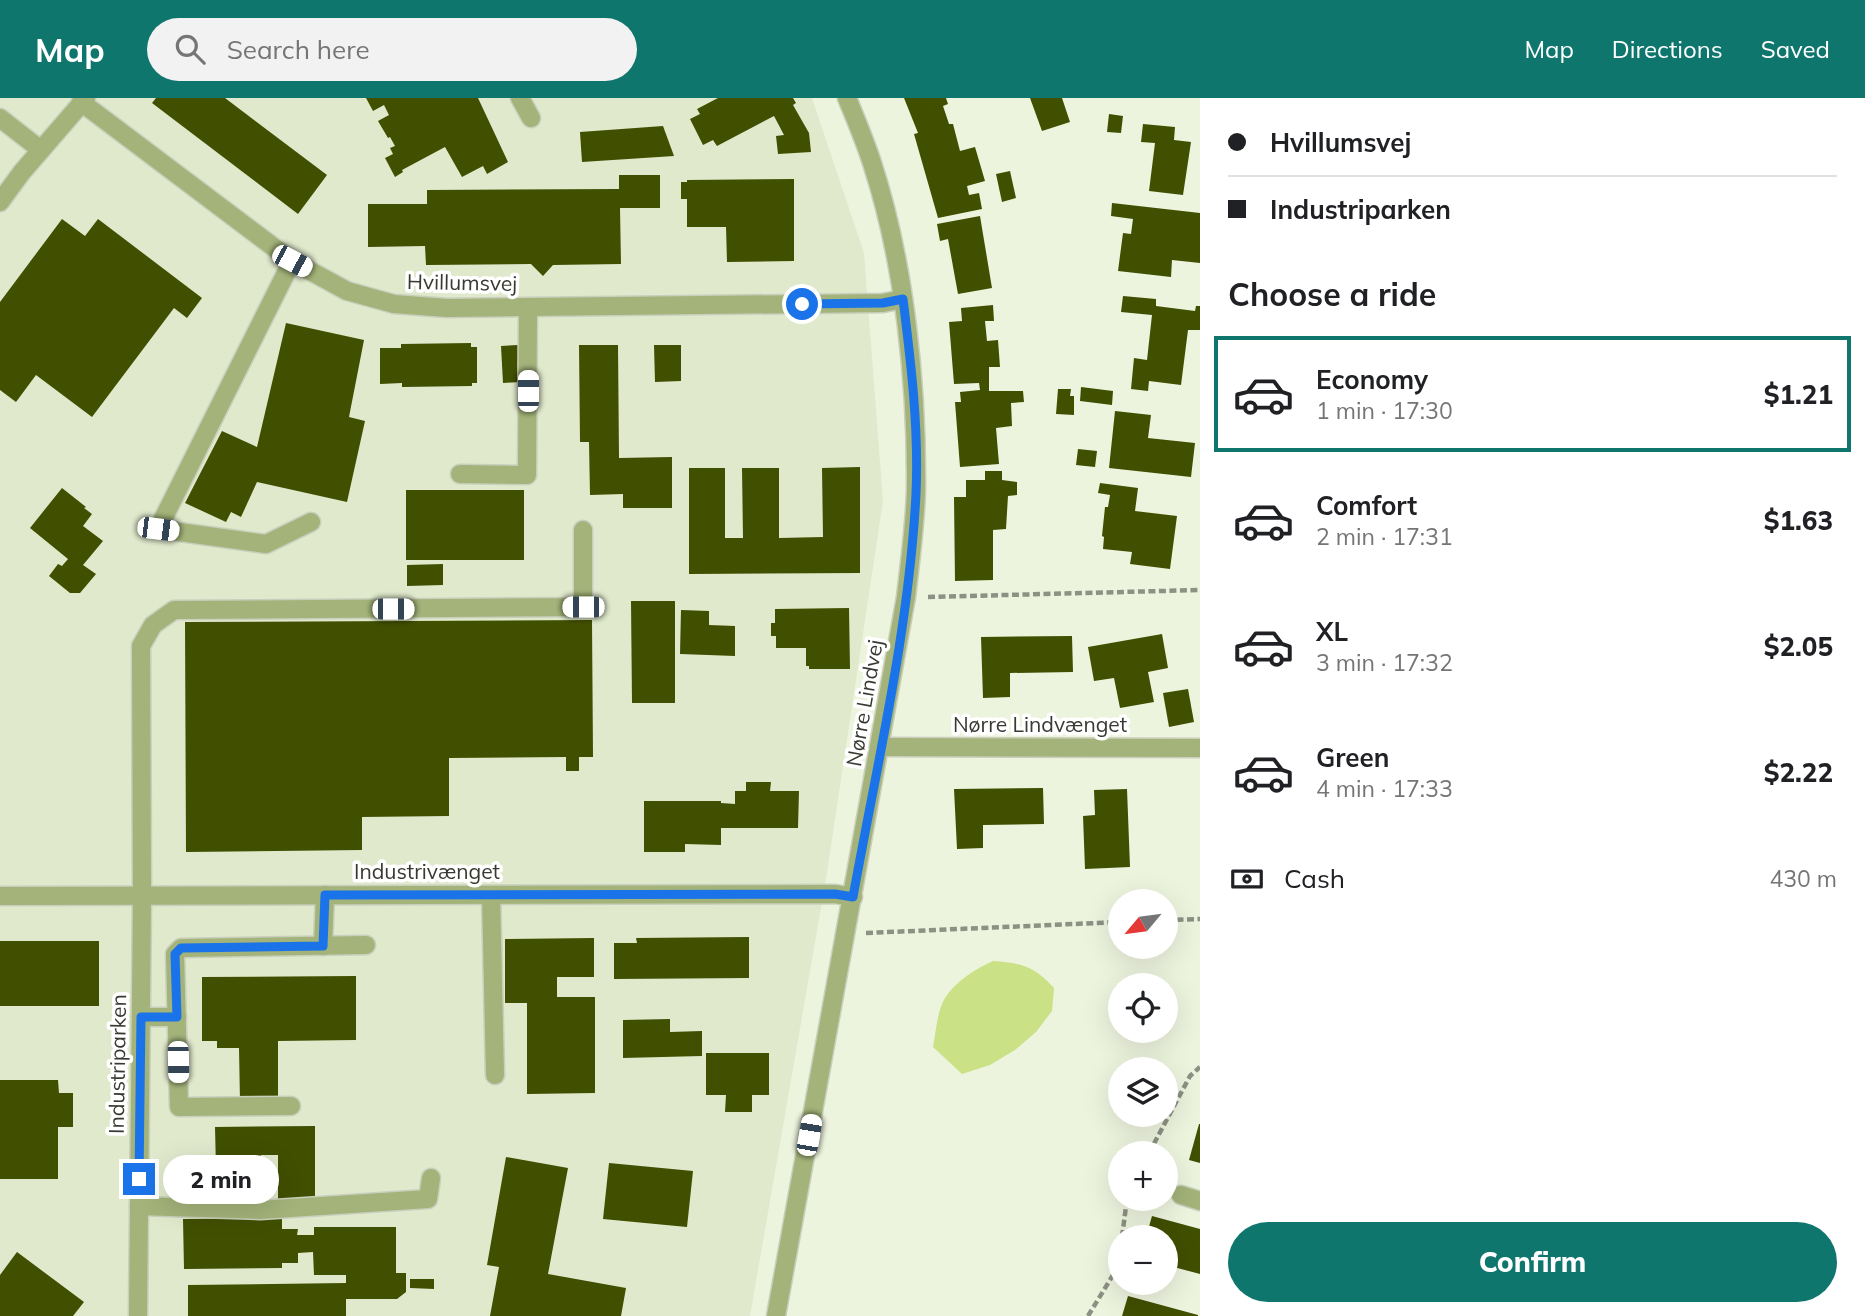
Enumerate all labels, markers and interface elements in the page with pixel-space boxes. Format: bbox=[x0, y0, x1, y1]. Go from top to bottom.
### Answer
search box bbox=[147, 18, 637, 81]
text: Map bbox=[35, 29, 105, 70]
icon: search bbox=[171, 30, 209, 68]
text: Search here bbox=[227, 33, 370, 66]
text: Map bbox=[1524, 34, 1574, 64]
text: Directions bbox=[1612, 34, 1723, 64]
text: Saved bbox=[1761, 34, 1830, 64]
text: Hvillumsvej bbox=[1270, 126, 1411, 159]
text: Industriparken bbox=[1270, 193, 1451, 226]
car bbox=[269, 242, 316, 280]
street label: Hvillumsvej bbox=[407, 268, 517, 296]
text: Choose a ride bbox=[1228, 274, 1436, 314]
route start bbox=[786, 288, 818, 320]
icon: car bbox=[1232, 363, 1295, 426]
text: Economy bbox=[1316, 363, 1428, 396]
car bbox=[518, 370, 539, 412]
text: $1.21 bbox=[1764, 378, 1833, 411]
text: 1 min · 17:30 bbox=[1316, 396, 1453, 425]
icon: car bbox=[1232, 489, 1295, 552]
text: Comfort bbox=[1316, 489, 1417, 522]
text: $1.63 bbox=[1764, 504, 1833, 537]
car bbox=[136, 516, 181, 542]
text: 2 min · 17:31 bbox=[1316, 522, 1453, 551]
car bbox=[563, 597, 605, 618]
car bbox=[373, 599, 415, 620]
icon: car bbox=[1232, 615, 1295, 678]
text: XL bbox=[1316, 615, 1348, 648]
text: $2.05 bbox=[1764, 630, 1833, 663]
street label: Nørre Lindvej bbox=[840, 637, 888, 768]
text: 3 min · 17:32 bbox=[1316, 648, 1453, 677]
street label: Nørre Lindvænget bbox=[953, 711, 1127, 737]
icon: car bbox=[1232, 741, 1295, 804]
text: Green bbox=[1316, 741, 1389, 774]
text: $2.22 bbox=[1764, 756, 1833, 789]
text: 4 min · 17:33 bbox=[1316, 774, 1453, 803]
street label: Industrivænget bbox=[354, 858, 500, 884]
icon: cash bbox=[1228, 860, 1266, 898]
text: Cash bbox=[1284, 862, 1345, 895]
text: 430 m bbox=[1769, 864, 1837, 893]
north arrow bbox=[1108, 889, 1178, 959]
map controls bbox=[1108, 889, 1178, 1295]
button: locate bbox=[1108, 973, 1178, 1043]
street label: Industriparken bbox=[103, 994, 131, 1134]
car bbox=[168, 1041, 189, 1083]
button: layers bbox=[1108, 1057, 1178, 1127]
car bbox=[796, 1112, 823, 1158]
button: + bbox=[1108, 1141, 1178, 1211]
callout: 2 min bbox=[164, 1154, 279, 1204]
route end bbox=[123, 1163, 155, 1195]
text: 2 min bbox=[190, 1165, 252, 1194]
button: Confirm bbox=[1228, 1222, 1837, 1302]
button: − bbox=[1108, 1225, 1178, 1295]

